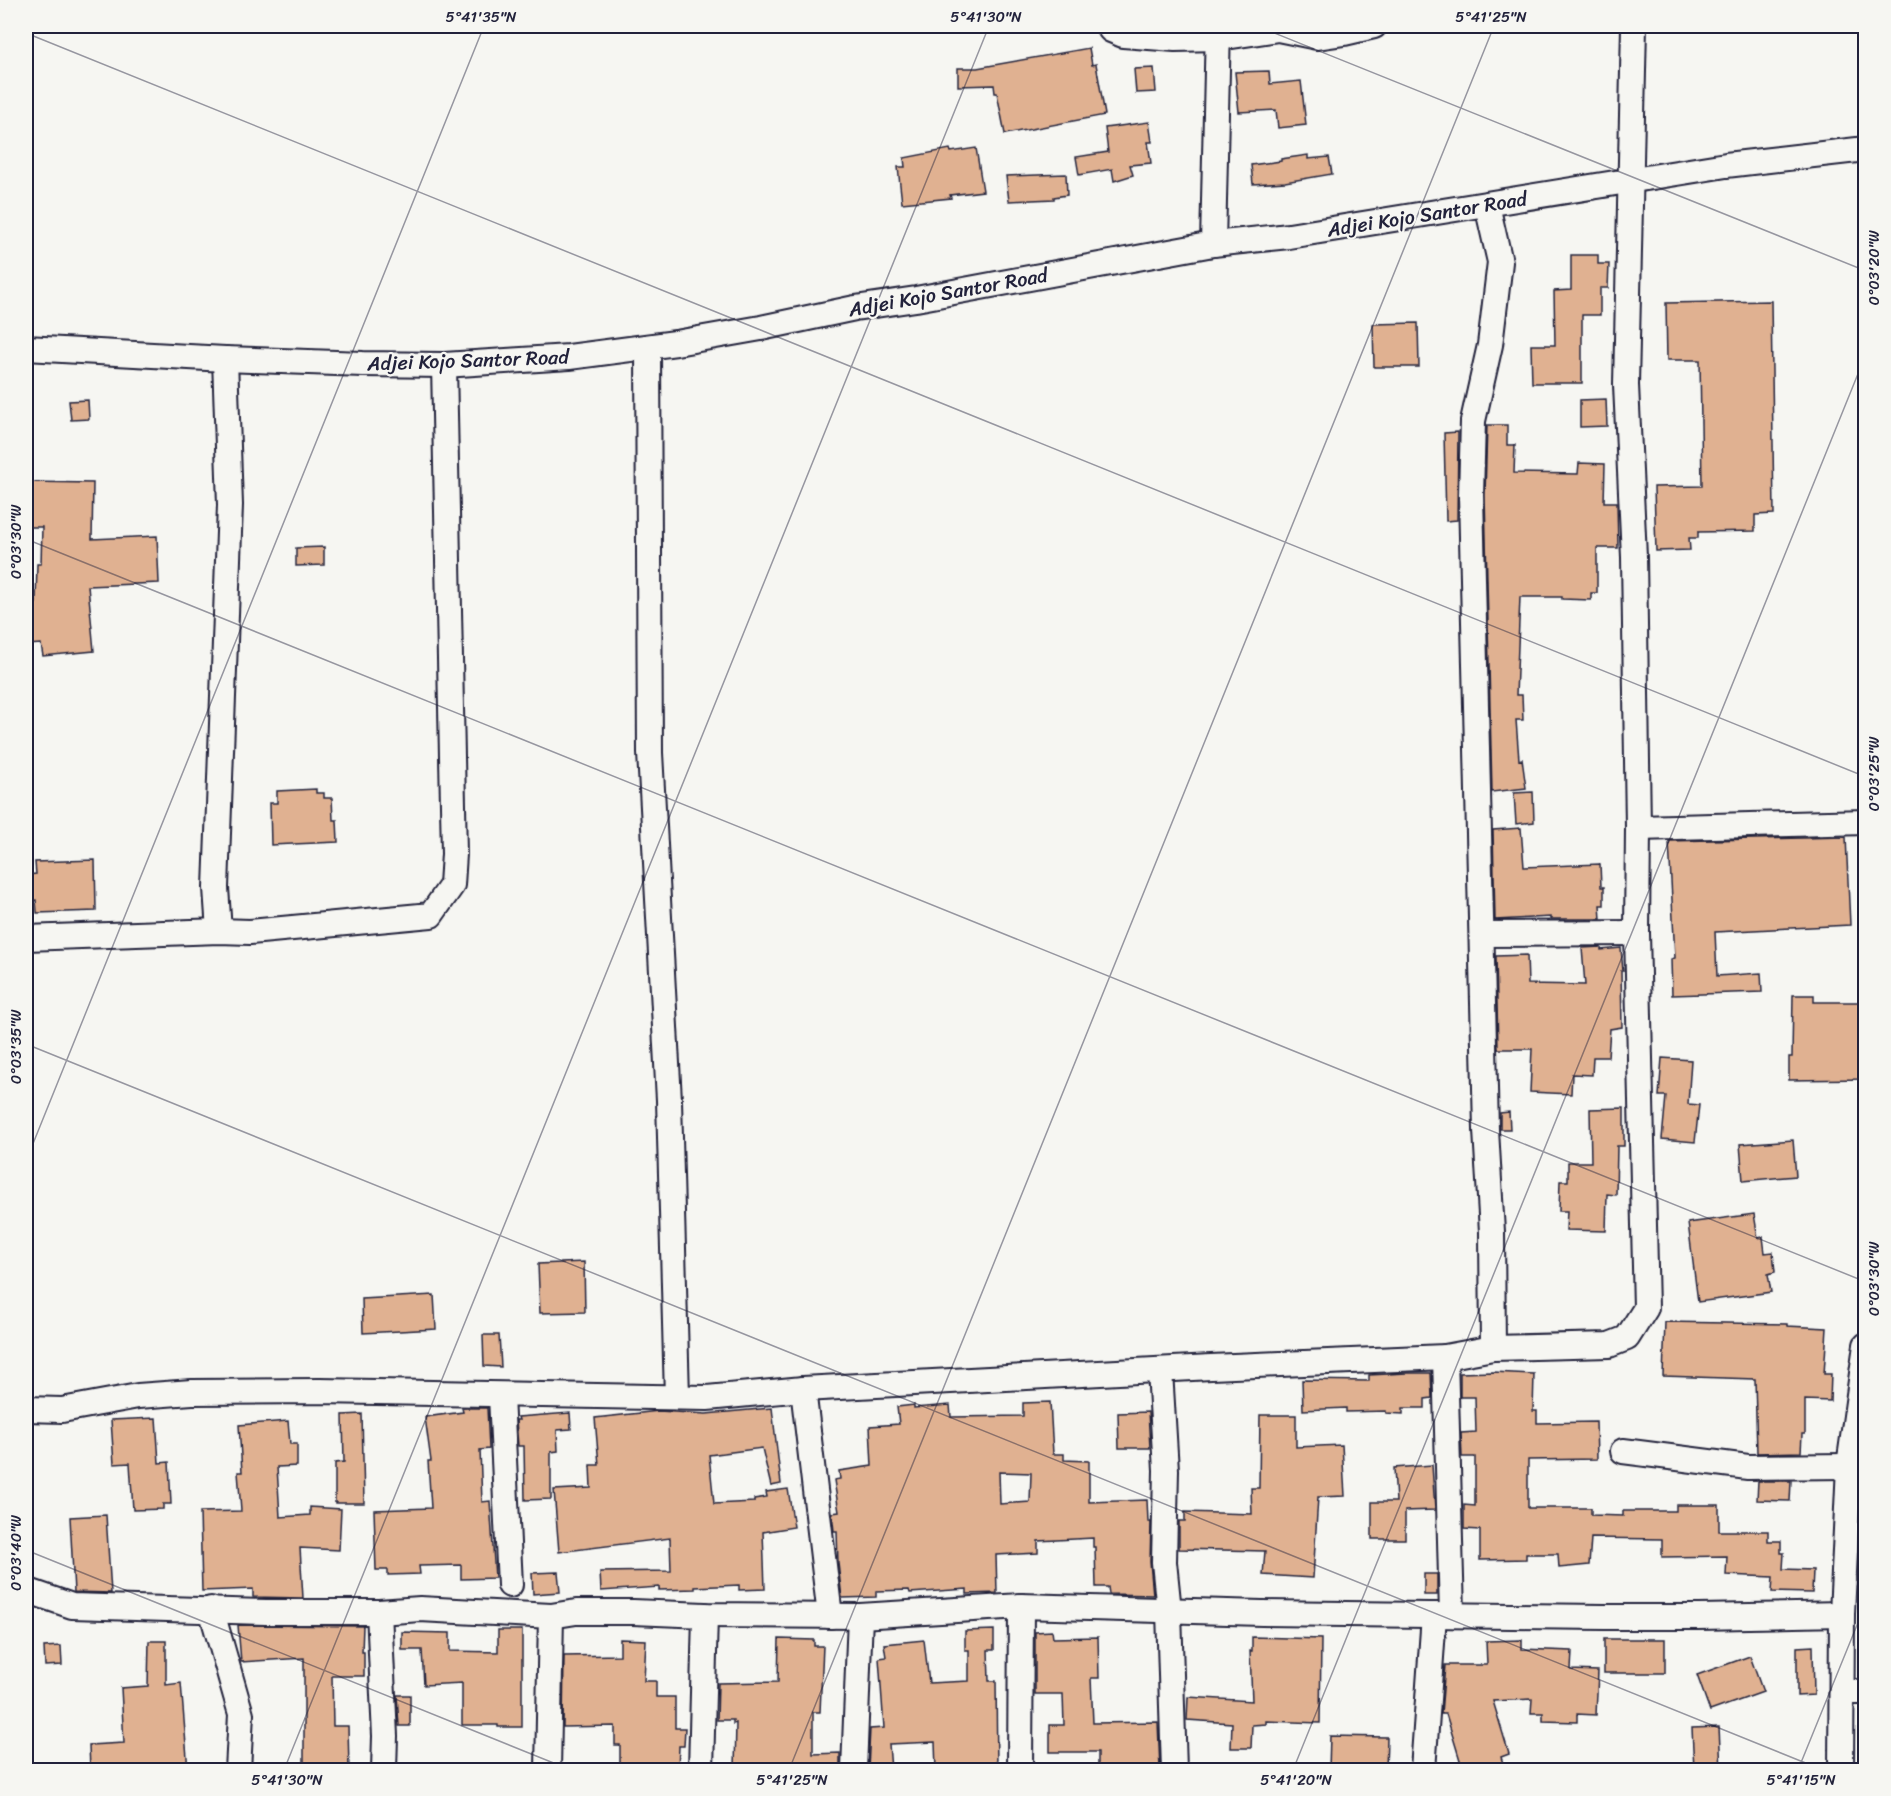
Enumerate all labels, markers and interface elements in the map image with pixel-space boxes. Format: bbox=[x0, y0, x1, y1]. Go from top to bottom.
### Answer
text: 5°41'35"N bbox=[446, 4, 517, 30]
text: 5°41'30"N bbox=[950, 4, 1022, 30]
text: 5°41'25"N bbox=[1455, 4, 1527, 30]
street label: Adjei Kojo Santor Road bbox=[1324, 181, 1531, 248]
text: 0°03'20"W bbox=[1861, 230, 1887, 306]
street label: Adjei Kojo Santor Road bbox=[845, 258, 1052, 327]
street label: Adjei Kojo Santor Road bbox=[366, 339, 571, 382]
text: 0°03'30"W bbox=[3, 504, 29, 579]
text: 0°03'25"W bbox=[1861, 736, 1887, 811]
text: 0°03'35"W bbox=[3, 1009, 29, 1084]
text: 0°03'30"W bbox=[1861, 1241, 1887, 1316]
text: 0°03'40"W bbox=[3, 1515, 29, 1591]
text: 5°41'30"N bbox=[251, 1767, 323, 1793]
text: 5°41'25"N bbox=[756, 1767, 828, 1793]
text: 5°41'20"N bbox=[1260, 1767, 1332, 1793]
text: 5°41'15"N bbox=[1766, 1767, 1836, 1793]

